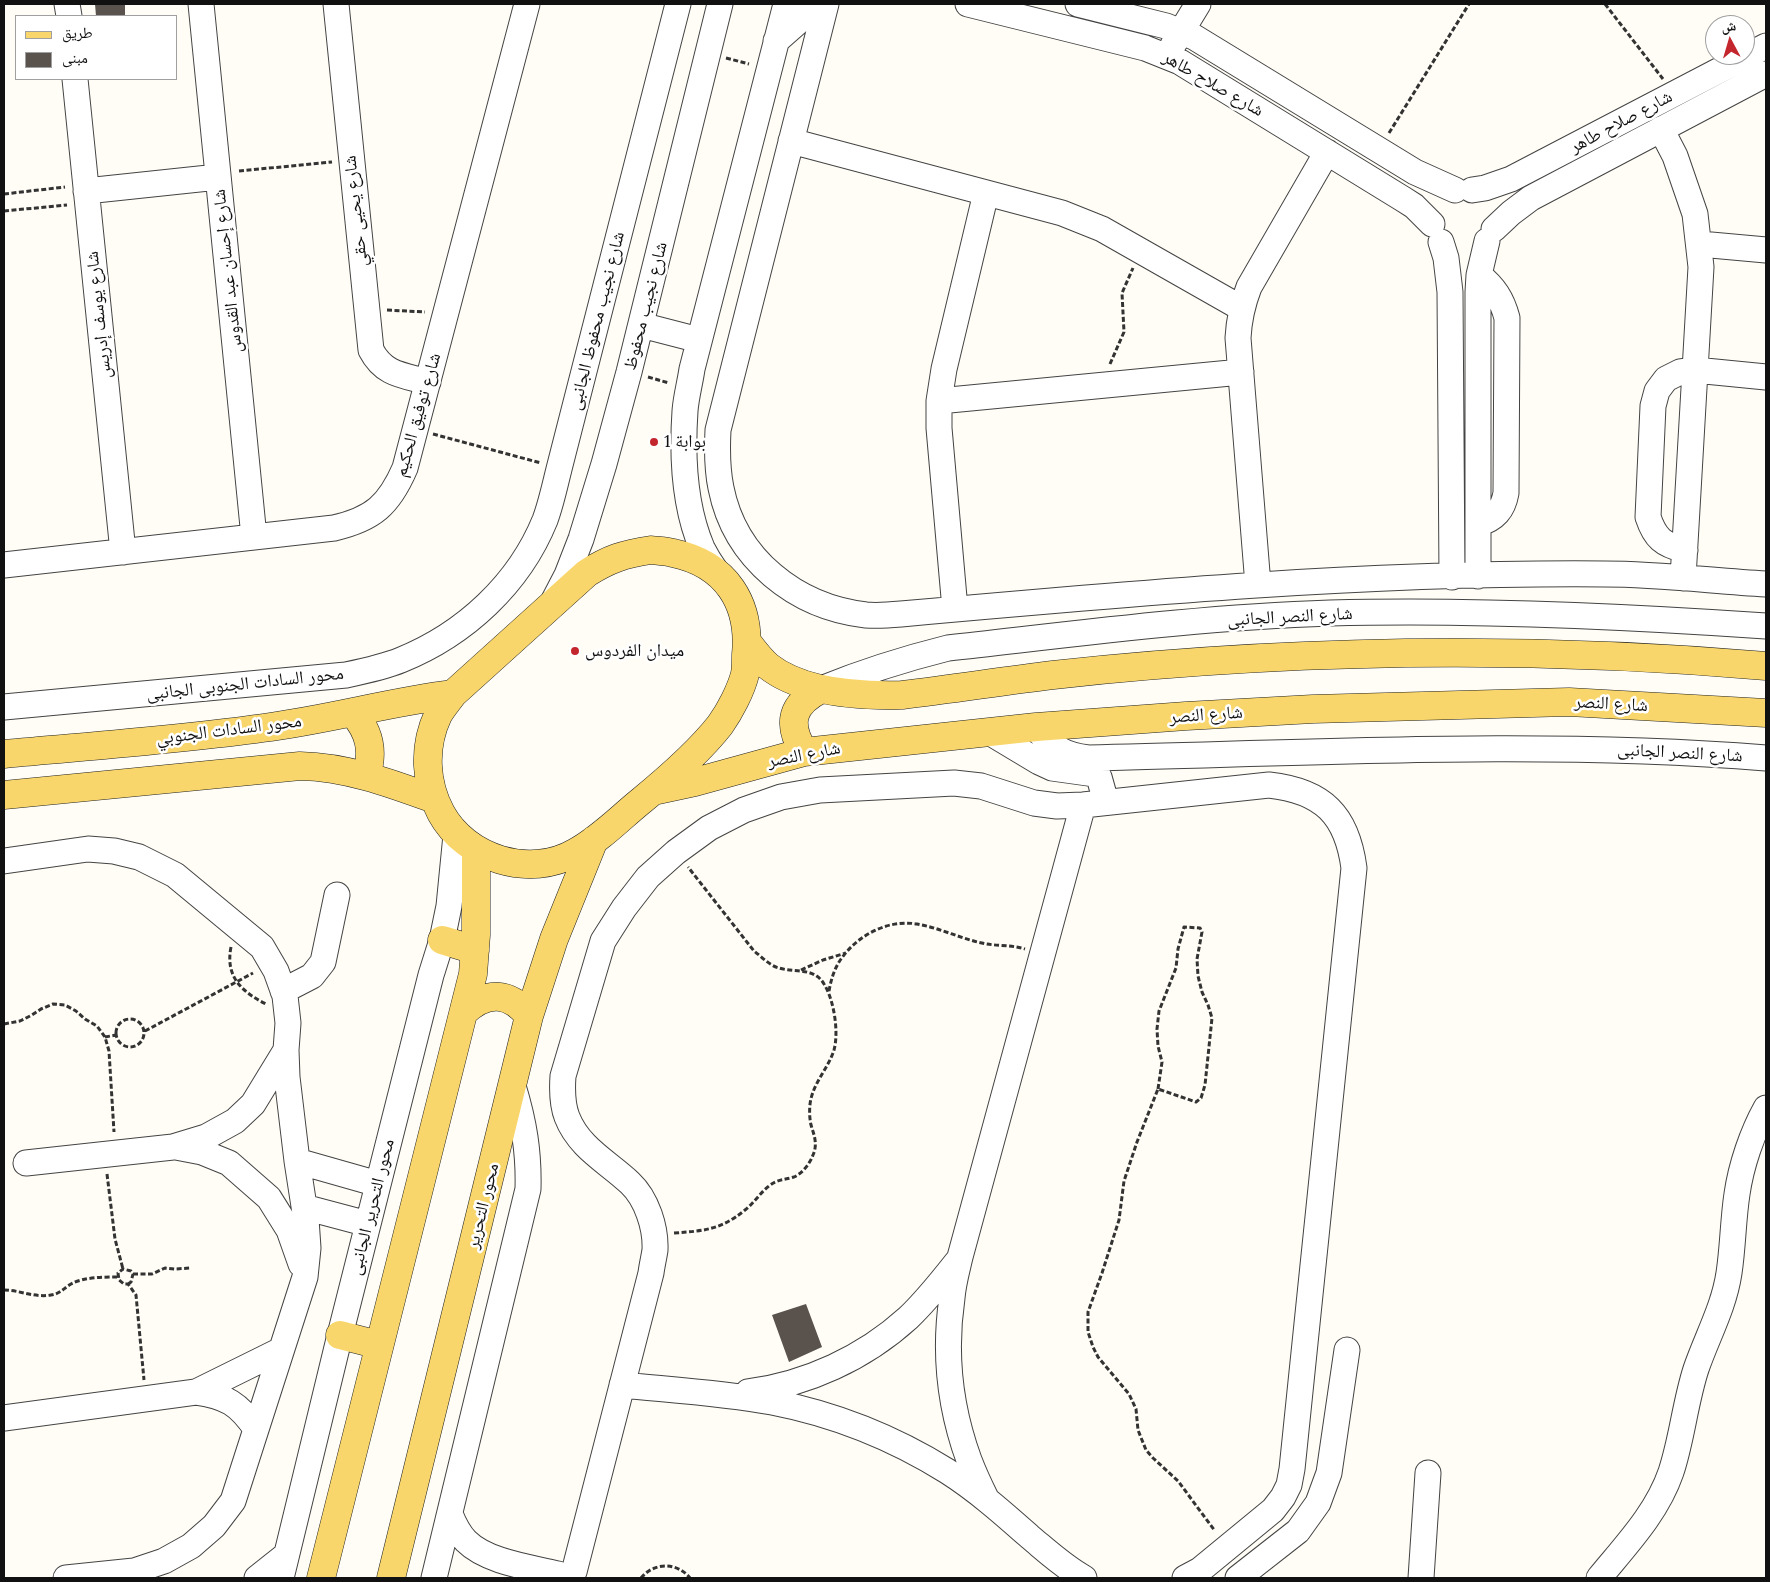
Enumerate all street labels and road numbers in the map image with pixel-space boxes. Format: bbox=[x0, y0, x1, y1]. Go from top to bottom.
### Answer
street label: شارع صلاح طاهر bbox=[1159, 46, 1267, 122]
street label: شارع صلاح طاهر bbox=[1566, 86, 1676, 158]
street label: شارع يحيى حقي bbox=[339, 154, 373, 268]
street label: شارع إحسان عبد القدوس bbox=[209, 188, 247, 354]
street label: شارع نجيب محفوظ الجانبى bbox=[564, 230, 630, 412]
street label: شارع نجيب محفوظ bbox=[620, 240, 672, 372]
street label: شارع يوسف إدريس bbox=[82, 250, 116, 380]
street label: شارع توفيق الحكيم bbox=[390, 350, 446, 480]
street label: شارع النصر الجانبى bbox=[1227, 603, 1353, 631]
street label: محور السادات الجنوبى الجانبى bbox=[145, 663, 345, 705]
street label: شارع النصر bbox=[1574, 691, 1648, 717]
street label: شارع النصر bbox=[1169, 702, 1243, 728]
street label: محور السادات الجنوبي bbox=[155, 710, 303, 750]
street label: شارع النصر bbox=[766, 737, 842, 773]
street label: شارع النصر الجانبى bbox=[1617, 739, 1743, 767]
street label: محور التحرير الجانبى bbox=[345, 1137, 399, 1277]
street label: محور التحرير bbox=[462, 1161, 504, 1251]

